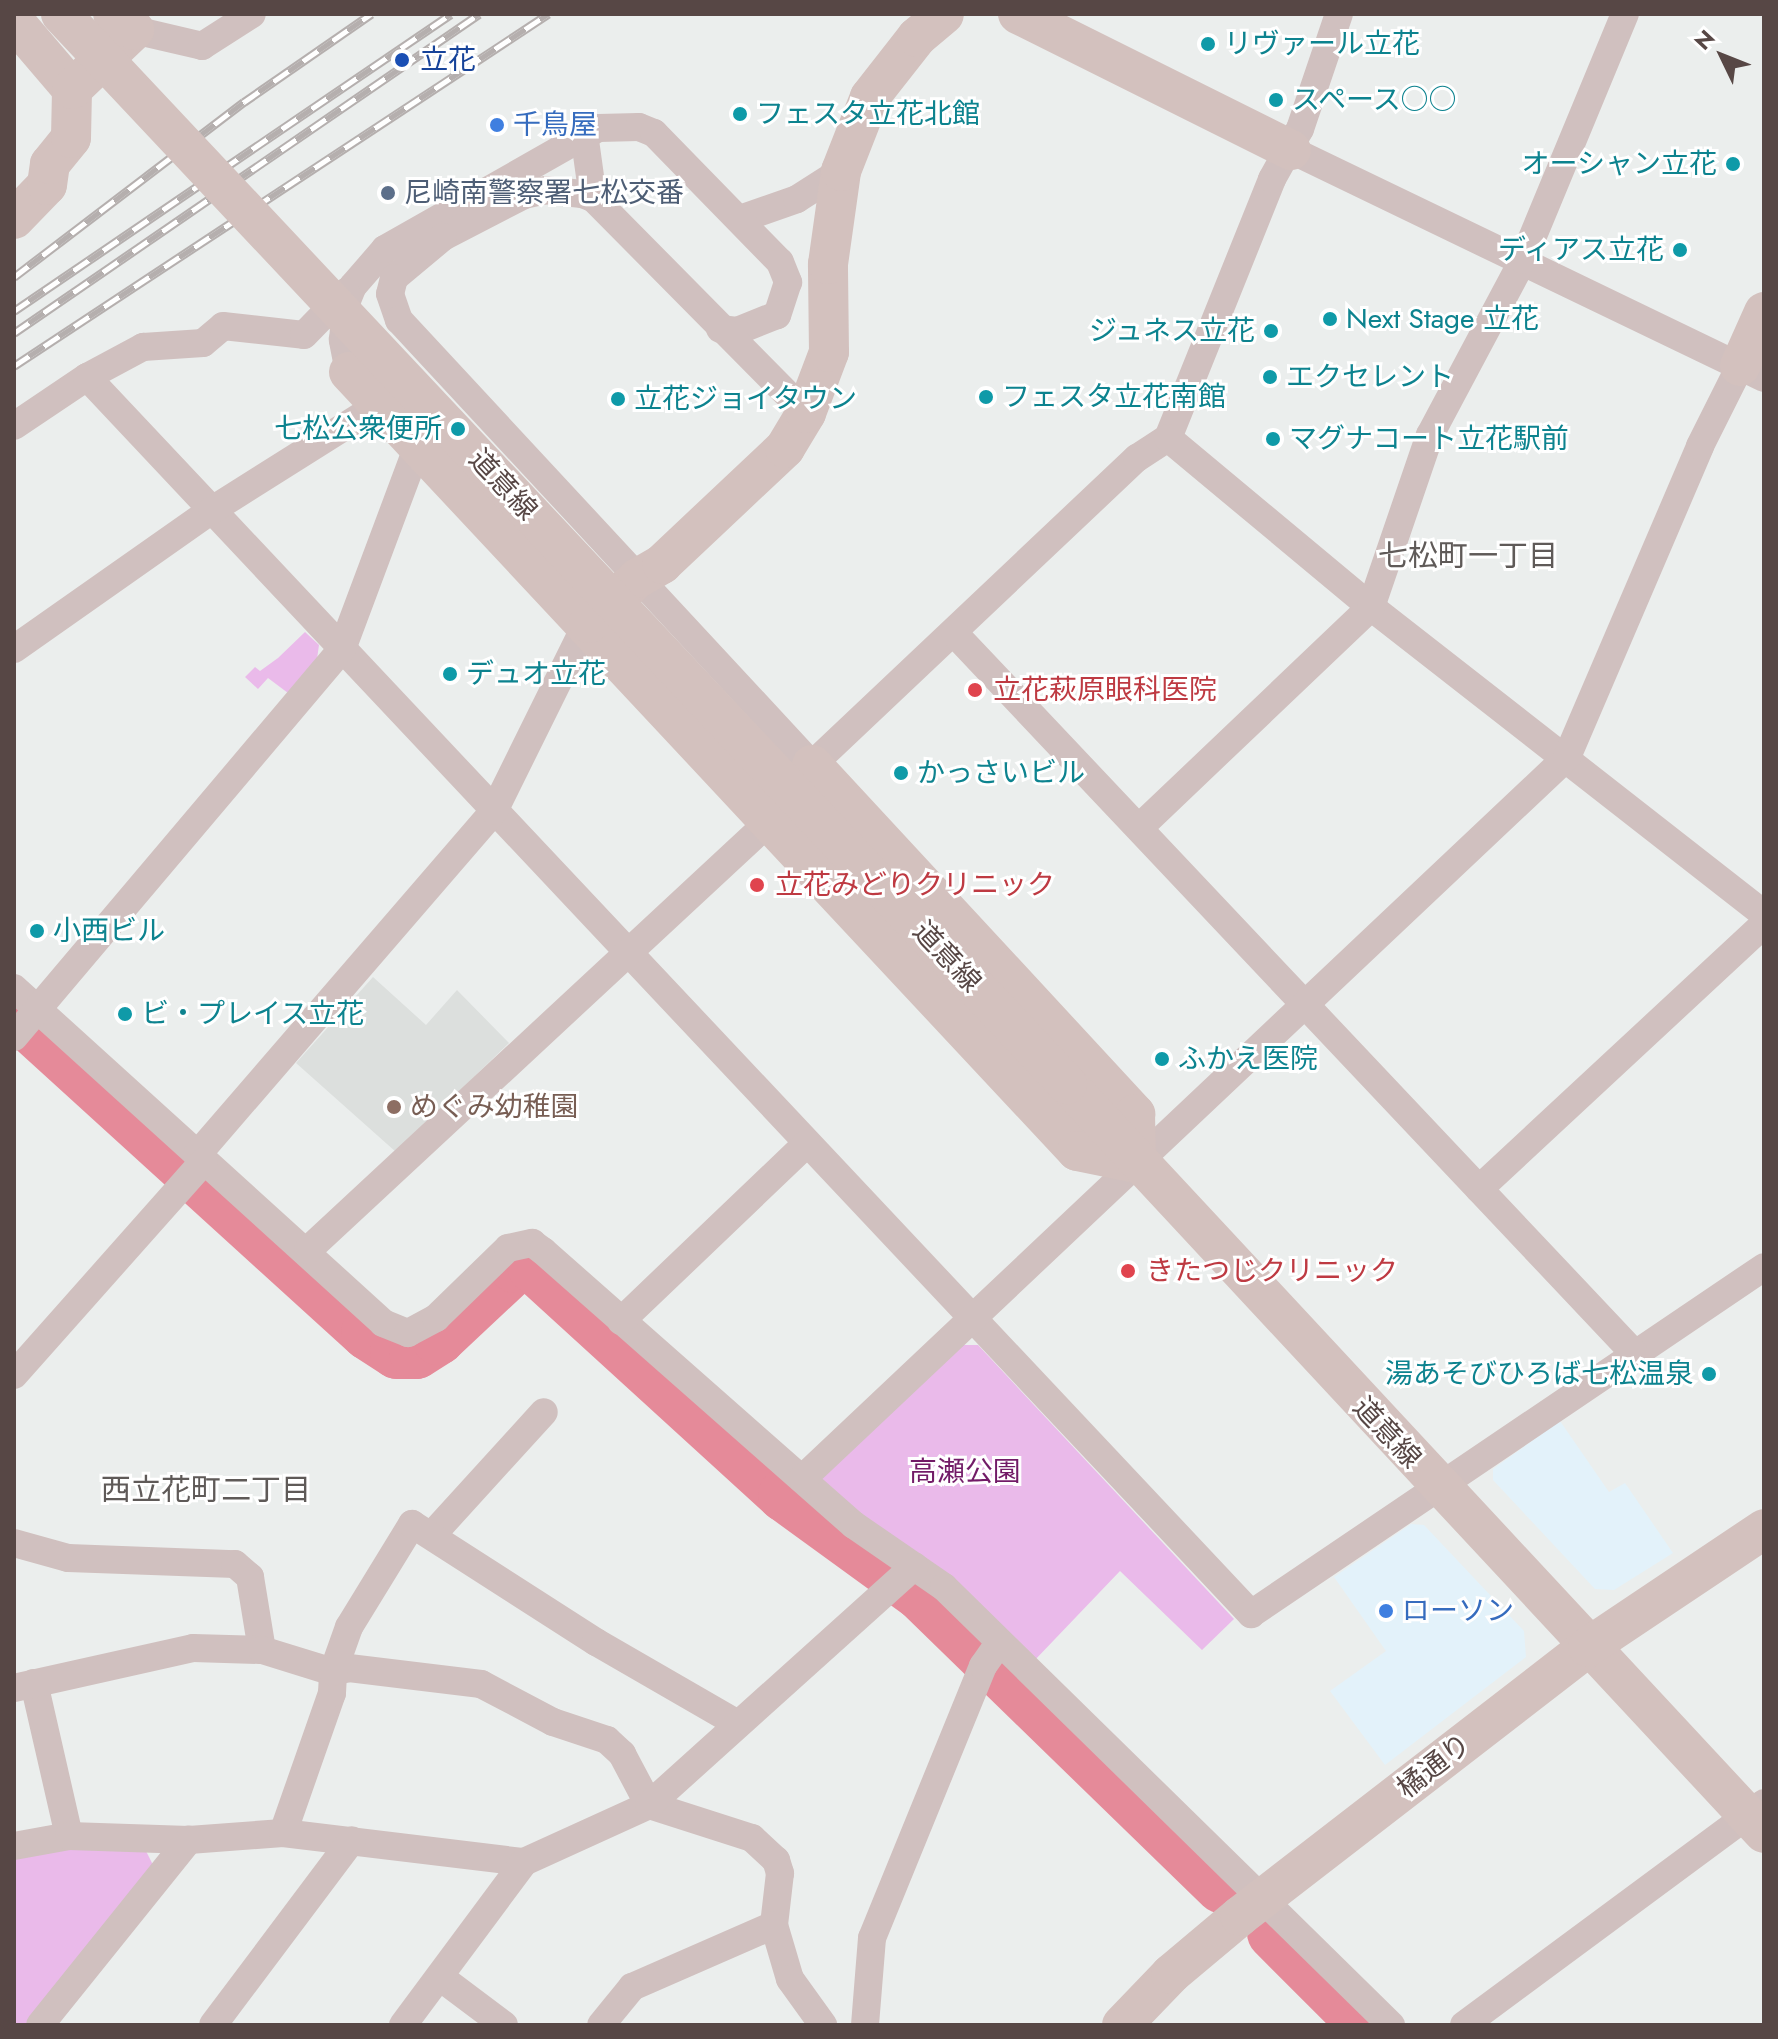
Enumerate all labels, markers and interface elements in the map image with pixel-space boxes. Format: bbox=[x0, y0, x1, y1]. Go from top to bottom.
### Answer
north arrow bbox=[1682, 16, 1762, 96]
text: N bbox=[1687, 22, 1722, 57]
place label: リヴァール立花 bbox=[1224, 27, 1420, 61]
marker: リヴァール立花 bbox=[1199, 35, 1217, 53]
place label: 立花 bbox=[420, 43, 476, 77]
marker: 立花 bbox=[391, 49, 413, 71]
place label: スペース○○ bbox=[1292, 83, 1460, 117]
marker: スペース○○ bbox=[1267, 91, 1285, 109]
place label: フェスタ立花北館 bbox=[756, 97, 980, 131]
marker: フェスタ立花北館 bbox=[731, 105, 749, 123]
place label: 千鳥屋 bbox=[513, 108, 597, 142]
marker: 千鳥屋 bbox=[488, 116, 506, 134]
place label: オーシャン立花 bbox=[1521, 147, 1717, 181]
marker: オーシャン立花 bbox=[1724, 155, 1742, 173]
place label: 尼崎南警察署七松交番 bbox=[404, 176, 684, 210]
marker: 尼崎南警察署七松交番 bbox=[379, 184, 397, 202]
place label: ディアス立花 bbox=[1496, 233, 1664, 267]
marker: ディアス立花 bbox=[1671, 241, 1689, 259]
place label: Next Stage 立花 bbox=[1346, 302, 1539, 336]
marker: Next Stage 立花 bbox=[1321, 310, 1339, 328]
place label: ジュネス立花 bbox=[1087, 314, 1255, 348]
marker: ジュネス立花 bbox=[1262, 322, 1280, 340]
place label: エクセレント bbox=[1286, 360, 1454, 394]
marker: エクセレント bbox=[1261, 368, 1279, 386]
place label: フェスタ立花南館 bbox=[1002, 380, 1226, 414]
place label: 立花ジョイタウン bbox=[634, 382, 858, 416]
marker: フェスタ立花南館 bbox=[977, 388, 995, 406]
marker: 立花ジョイタウン bbox=[609, 390, 627, 408]
place label: 七松公衆便所 bbox=[274, 412, 442, 446]
marker: 七松公衆便所 bbox=[449, 420, 467, 438]
place label: マグナコート立花駅前 bbox=[1289, 422, 1569, 456]
marker: マグナコート立花駅前 bbox=[1264, 430, 1282, 448]
street label: 道意線 bbox=[462, 443, 544, 527]
district label: 七松町一丁目 bbox=[1378, 538, 1558, 574]
place label: デュオ立花 bbox=[466, 657, 606, 691]
marker: デュオ立花 bbox=[441, 665, 459, 683]
place label: 立花萩原眼科医院 bbox=[993, 673, 1217, 707]
marker: 立花萩原眼科医院 bbox=[964, 679, 986, 701]
place label: かっさいビル bbox=[917, 756, 1085, 790]
marker: かっさいビル bbox=[892, 764, 910, 782]
place label: 立花みどりクリニック bbox=[775, 868, 1055, 902]
marker: 立花みどりクリニック bbox=[746, 874, 768, 896]
place label: 小西ビル bbox=[53, 914, 165, 948]
street label: 道意線 bbox=[906, 915, 988, 999]
marker: 小西ビル bbox=[28, 922, 46, 940]
place label: ビ・プレイス立花 bbox=[141, 997, 365, 1031]
marker: ビ・プレイス立花 bbox=[116, 1005, 134, 1023]
place label: ふかえ医院 bbox=[1178, 1042, 1318, 1076]
marker: ふかえ医院 bbox=[1153, 1050, 1171, 1068]
place label: めぐみ幼稚園 bbox=[410, 1090, 578, 1124]
marker: めぐみ幼稚園 bbox=[385, 1098, 403, 1116]
place label: きたつじクリニック bbox=[1146, 1254, 1398, 1288]
marker: きたつじクリニック bbox=[1117, 1260, 1139, 1282]
place label: 湯あそびひろば七松温泉 bbox=[1385, 1357, 1693, 1391]
marker: 湯あそびひろば七松温泉 bbox=[1700, 1365, 1718, 1383]
street label: 道意線 bbox=[1346, 1391, 1428, 1475]
park label: 高瀬公園 bbox=[909, 1455, 1021, 1489]
district label: 西立花町二丁目 bbox=[101, 1472, 311, 1508]
place label: ローソン bbox=[1402, 1594, 1514, 1628]
marker: ローソン bbox=[1377, 1602, 1395, 1620]
street label: 橘通り bbox=[1391, 1727, 1477, 1805]

